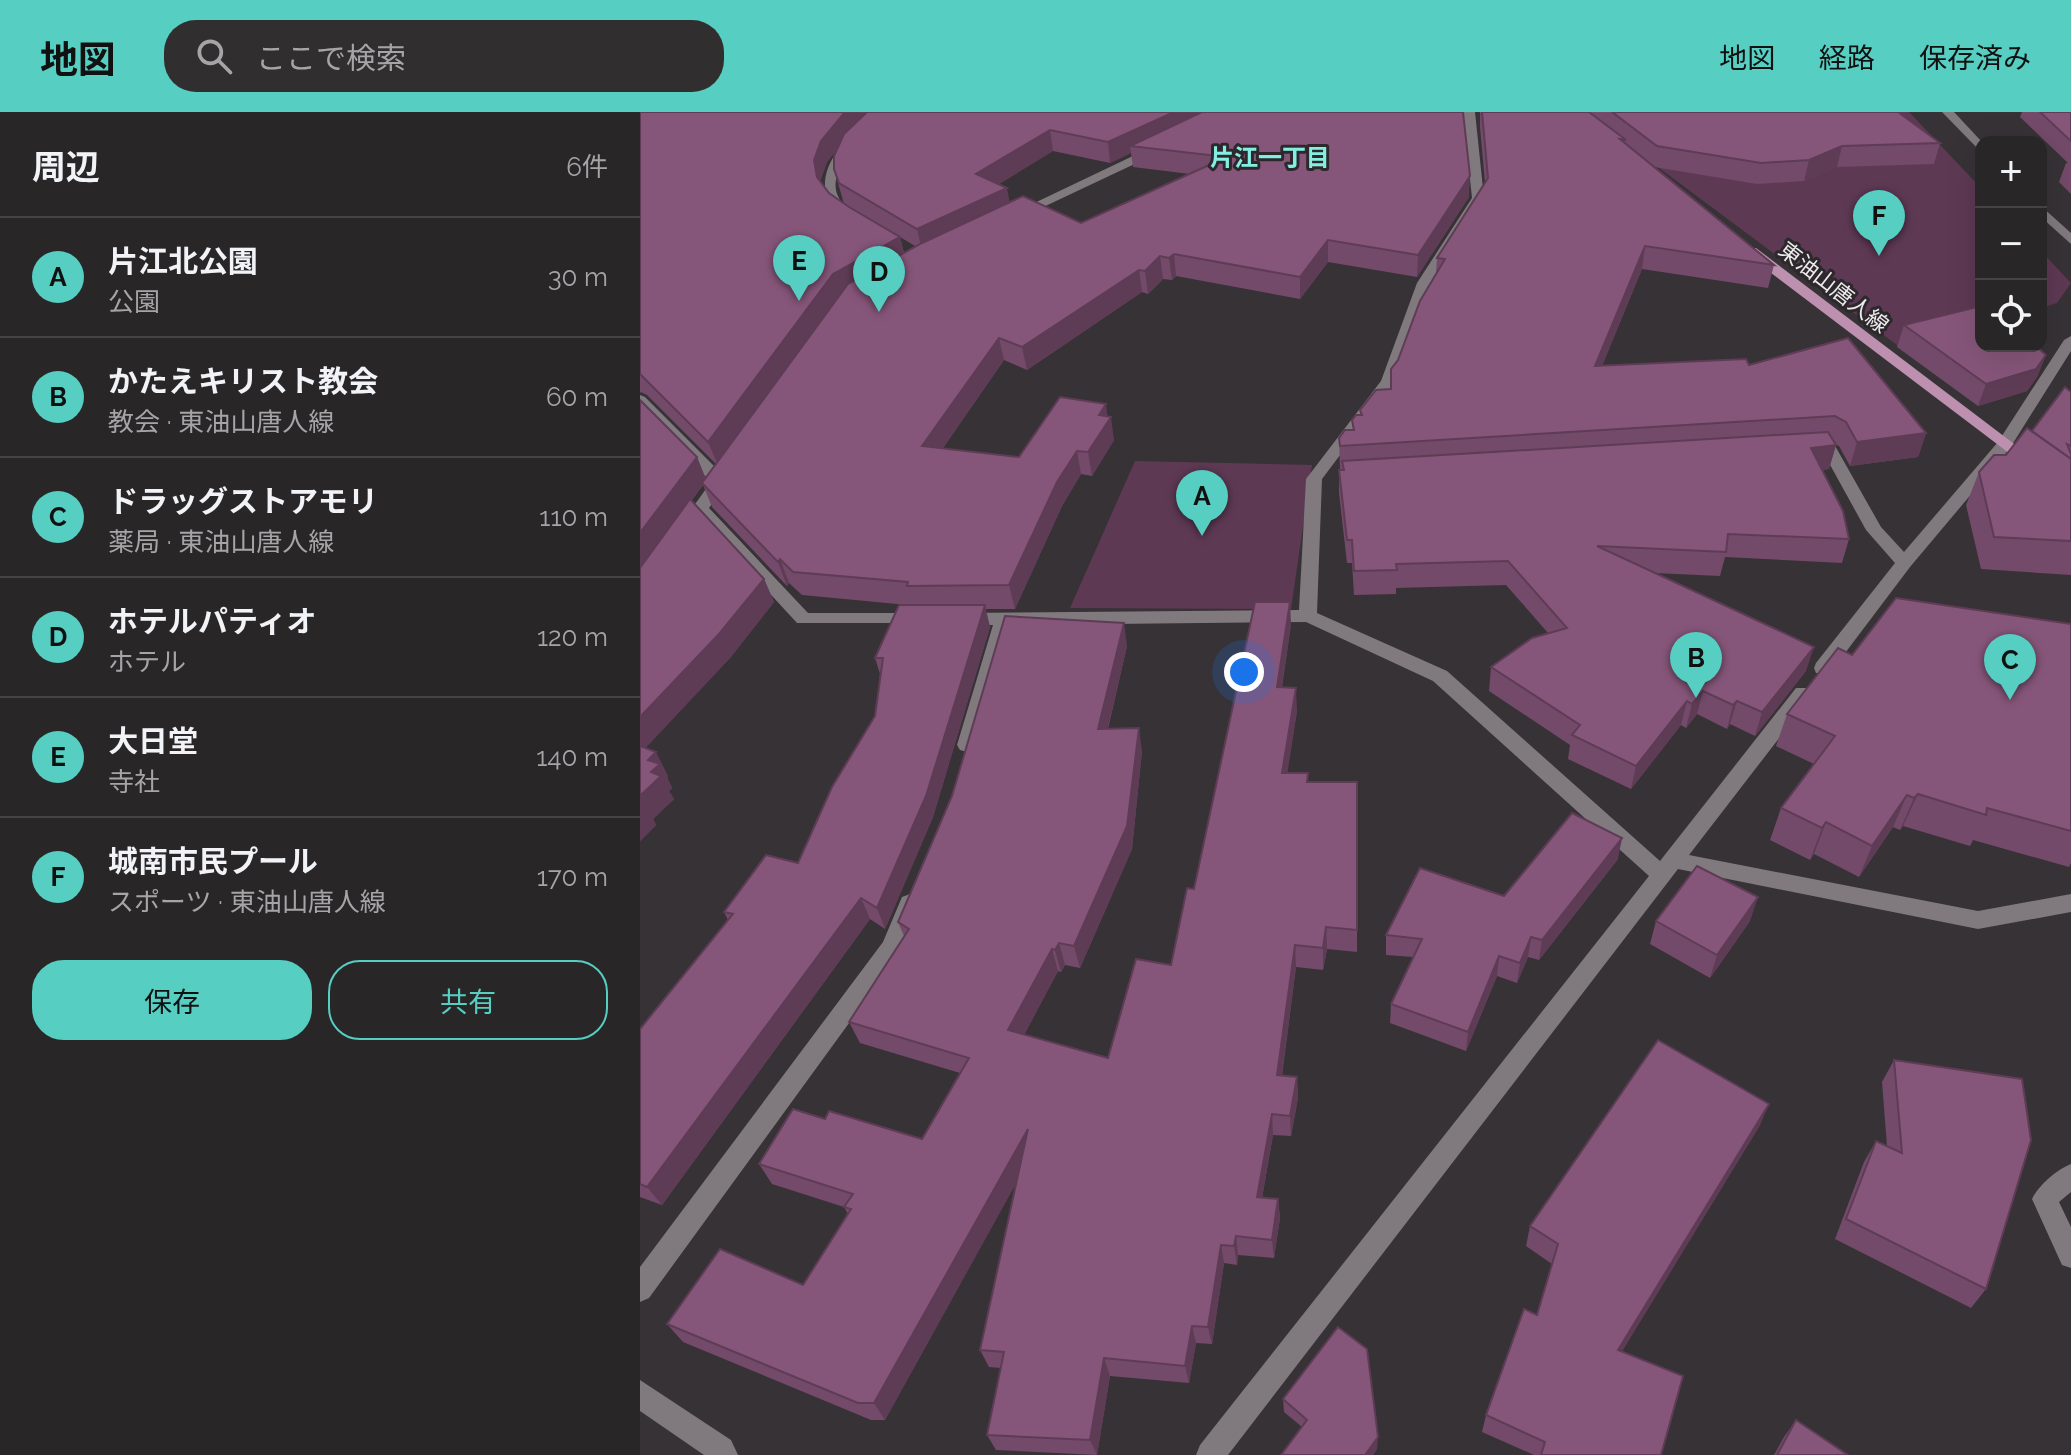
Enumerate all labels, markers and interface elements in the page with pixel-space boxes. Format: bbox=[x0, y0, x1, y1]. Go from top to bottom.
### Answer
search box bbox=[164, 20, 724, 92]
icon: search bbox=[192, 34, 236, 78]
text: 地図 bbox=[40, 37, 116, 82]
text: ここで検索 bbox=[256, 41, 406, 76]
text: 地図 bbox=[1719, 42, 1775, 75]
text: 経路 bbox=[1819, 42, 1875, 75]
text: 保存済み bbox=[1919, 42, 2031, 75]
map controls bbox=[1975, 136, 2047, 352]
button: + bbox=[1975, 136, 2047, 208]
district label: 片江一丁目 bbox=[1210, 143, 1330, 172]
text: 周辺 bbox=[32, 147, 100, 187]
text: 6件 bbox=[566, 152, 608, 182]
pin: F bbox=[1853, 190, 1905, 256]
button: − bbox=[1975, 208, 2047, 280]
pin: E bbox=[773, 235, 825, 301]
street label: 東油山唐人線 bbox=[1774, 236, 1894, 338]
text: 片江北公園 bbox=[108, 244, 258, 279]
pin: D bbox=[853, 246, 905, 312]
text: A bbox=[49, 262, 67, 292]
text: 30 m bbox=[548, 262, 608, 292]
button: locate bbox=[1975, 280, 2047, 352]
text: 公園 bbox=[108, 287, 160, 317]
text: かたえキリスト教会 bbox=[108, 364, 378, 399]
text: B bbox=[49, 382, 67, 412]
text: 60 m bbox=[546, 382, 608, 412]
text: 教会 · 東油山唐人線 bbox=[108, 407, 334, 437]
pin: A bbox=[1176, 470, 1228, 536]
text: ドラッグストアモリ bbox=[108, 484, 378, 519]
text: C bbox=[49, 502, 67, 532]
text: 110 m bbox=[539, 502, 608, 532]
text: 薬局 · 東油山唐人線 bbox=[108, 527, 334, 557]
text: ホテルパティオ bbox=[108, 604, 316, 639]
text: D bbox=[49, 622, 67, 652]
text: 120 m bbox=[537, 622, 608, 652]
pin: B bbox=[1670, 632, 1722, 698]
pin: C bbox=[1984, 634, 2036, 700]
text: ホテル bbox=[108, 647, 186, 677]
your location bbox=[1224, 652, 1264, 692]
text: 大日堂 bbox=[108, 724, 198, 759]
text: E bbox=[50, 742, 66, 772]
text: 140 m bbox=[536, 742, 608, 772]
text: 寺社 bbox=[108, 767, 160, 797]
text: 城南市民プール bbox=[108, 844, 318, 879]
text: F bbox=[51, 862, 65, 892]
text: 170 m bbox=[537, 862, 608, 892]
text: スポーツ · 東油山唐人線 bbox=[108, 887, 386, 917]
button: 保存 bbox=[32, 960, 312, 1040]
button: 共有 bbox=[328, 960, 608, 1040]

